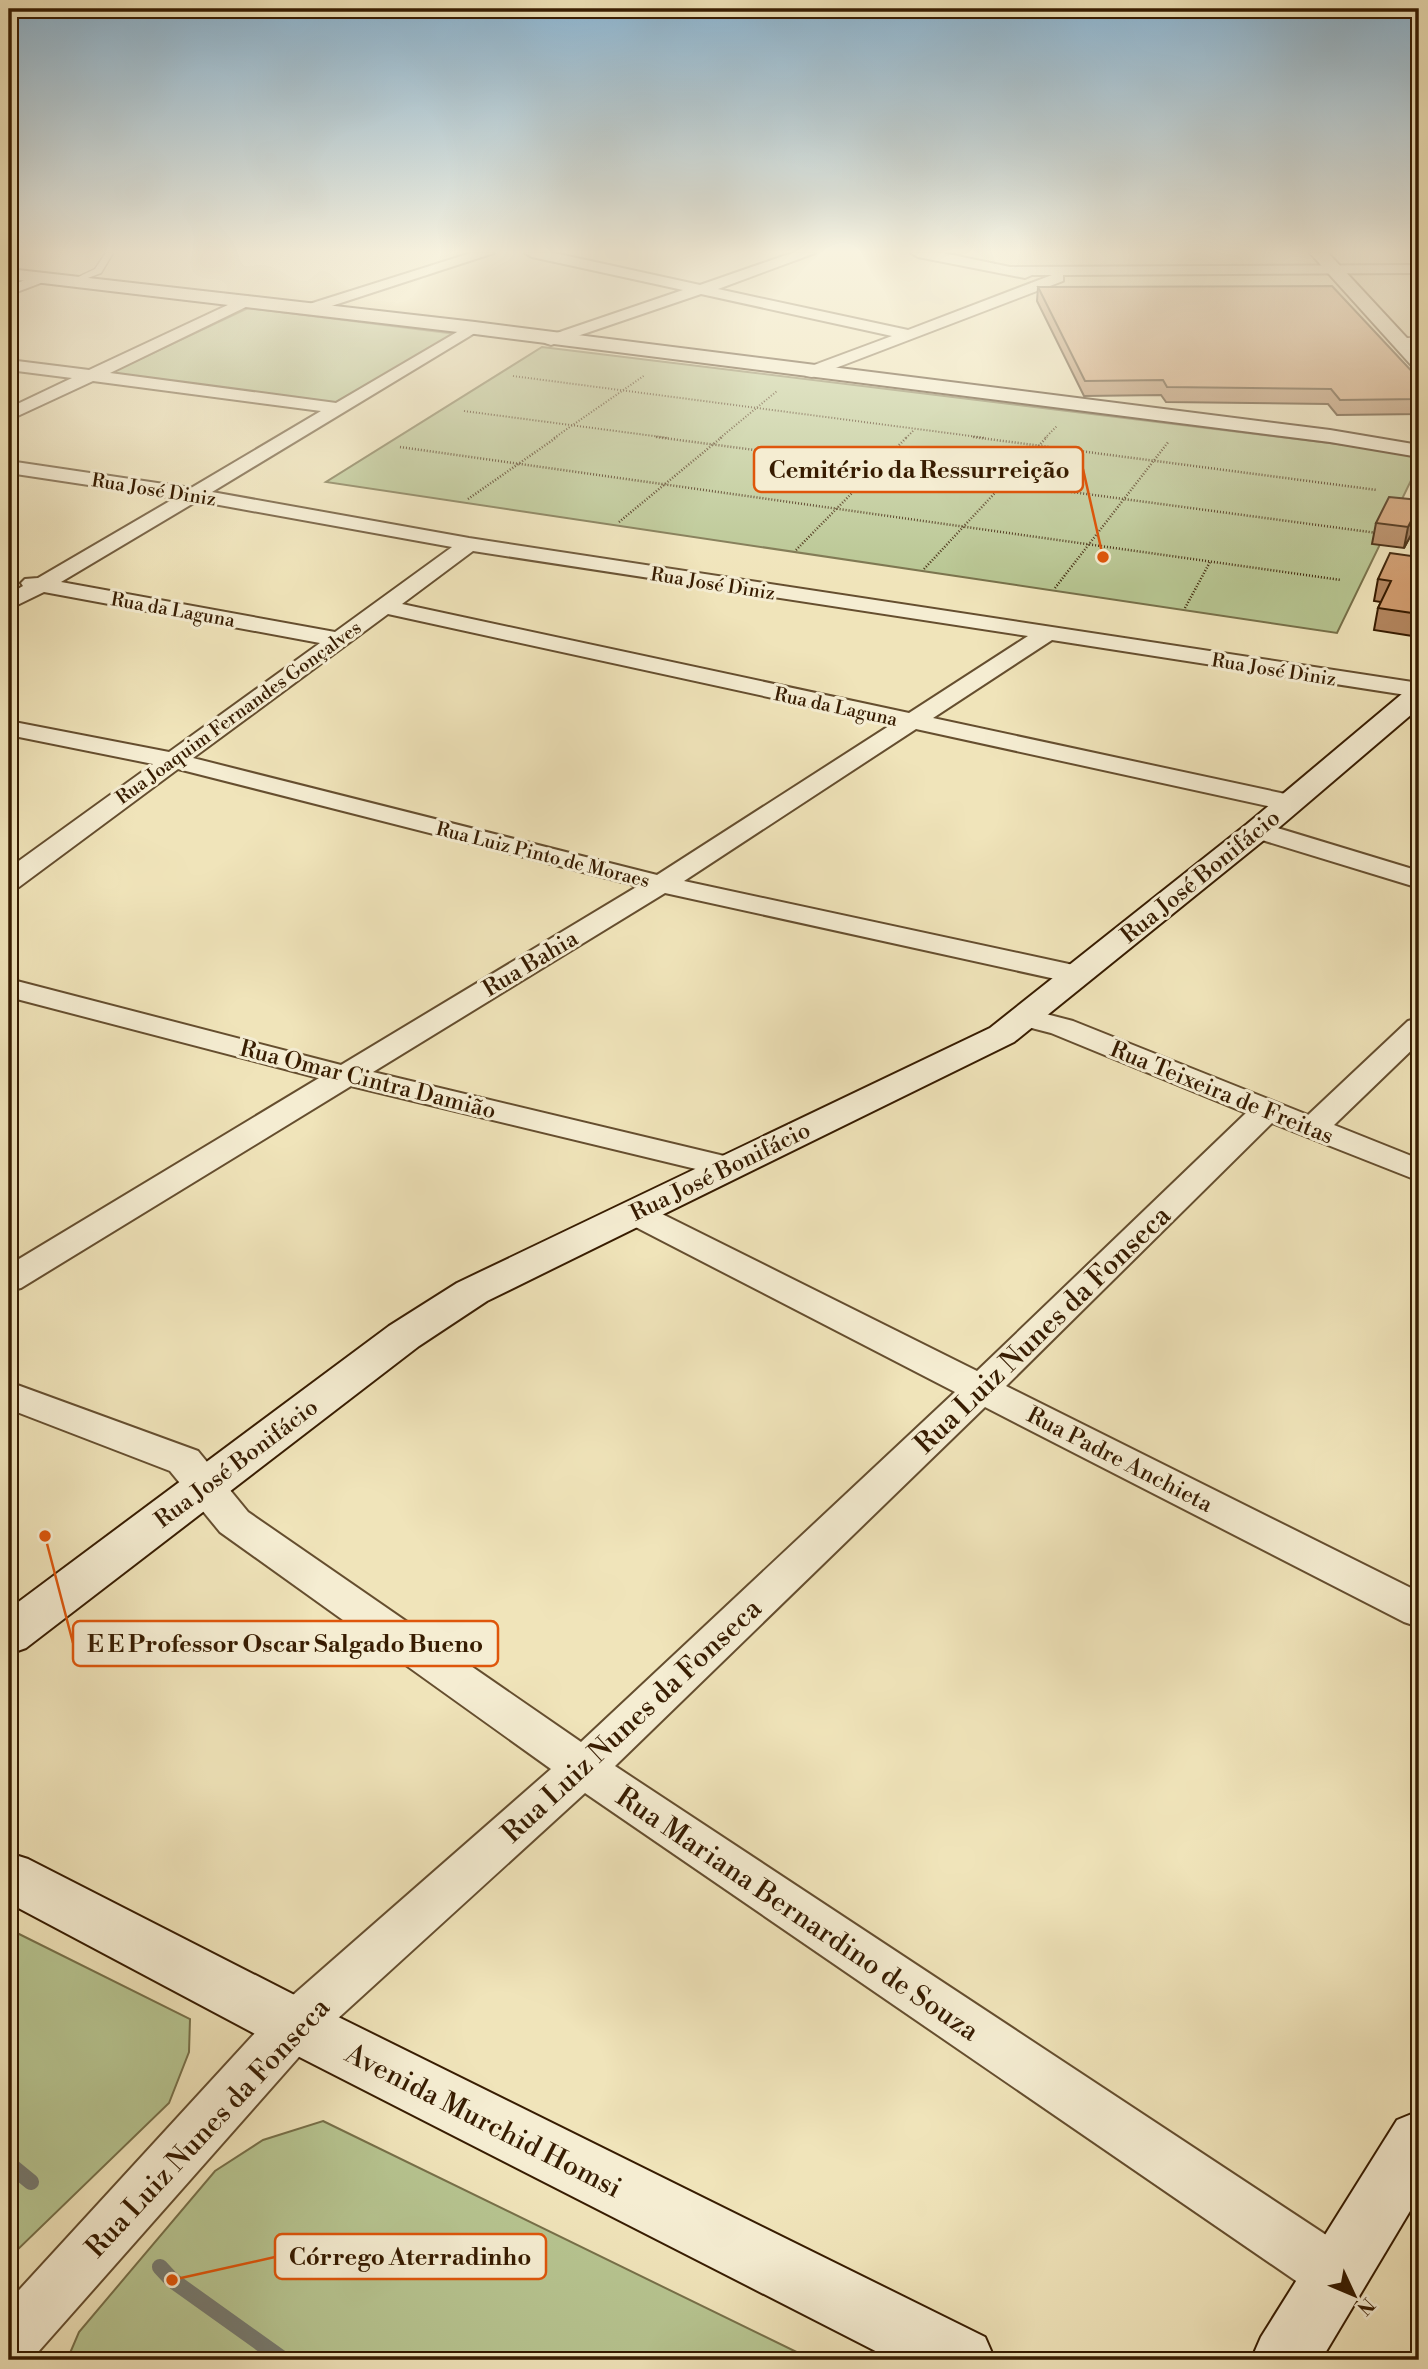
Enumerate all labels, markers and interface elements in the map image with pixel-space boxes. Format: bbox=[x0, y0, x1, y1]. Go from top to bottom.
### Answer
callout: Cemitério da Ressurreição bbox=[754, 447, 1083, 492]
text: Cemitério da Ressurreição bbox=[768, 456, 1070, 486]
street label: Rua José Diniz bbox=[90, 468, 218, 512]
street label: Rua José Diniz bbox=[649, 562, 777, 606]
street label: Rua da Laguna bbox=[109, 587, 237, 633]
street label: Rua Joaquim Fernandes Gonçalves bbox=[111, 616, 366, 810]
street label: Rua José Diniz bbox=[1210, 648, 1338, 692]
street label: Rua da Laguna bbox=[772, 682, 900, 732]
street label: Rua José Bonifácio bbox=[1115, 804, 1286, 950]
street label: Rua Luiz Pinto de Moraes bbox=[433, 817, 652, 893]
street label: Rua Bahia bbox=[478, 924, 584, 1003]
street label: Rua Omar Cintra Damião bbox=[237, 1035, 499, 1125]
street label: Rua Teixeira de Freitas bbox=[1106, 1035, 1337, 1151]
street label: Rua José Bonifácio bbox=[626, 1116, 815, 1228]
street label: Rua Luiz Nunes da Fonseca bbox=[908, 1198, 1179, 1462]
street label: Rua José Bonifácio bbox=[149, 1393, 324, 1534]
street label: Rua Padre Anchieta bbox=[1022, 1401, 1217, 1519]
street label: Rua Luiz Nunes da Fonseca bbox=[495, 1591, 770, 1851]
callout: E E Professor Oscar Salgado Bueno bbox=[73, 1621, 498, 1666]
text: E E Professor Oscar Salgado Bueno bbox=[87, 1630, 483, 1660]
street label: Rua Mariana Bernardino de Souza bbox=[609, 1779, 986, 2050]
street label: Rua Luiz Nunes da Fonseca bbox=[78, 1990, 338, 2265]
street label: Avenida Murchid Homsi bbox=[338, 2036, 627, 2206]
callout: Córrego Aterradinho bbox=[275, 2234, 546, 2279]
text: Córrego Aterradinho bbox=[289, 2243, 531, 2273]
north arrow bbox=[1320, 2260, 1390, 2330]
text: N bbox=[1352, 2292, 1379, 2320]

